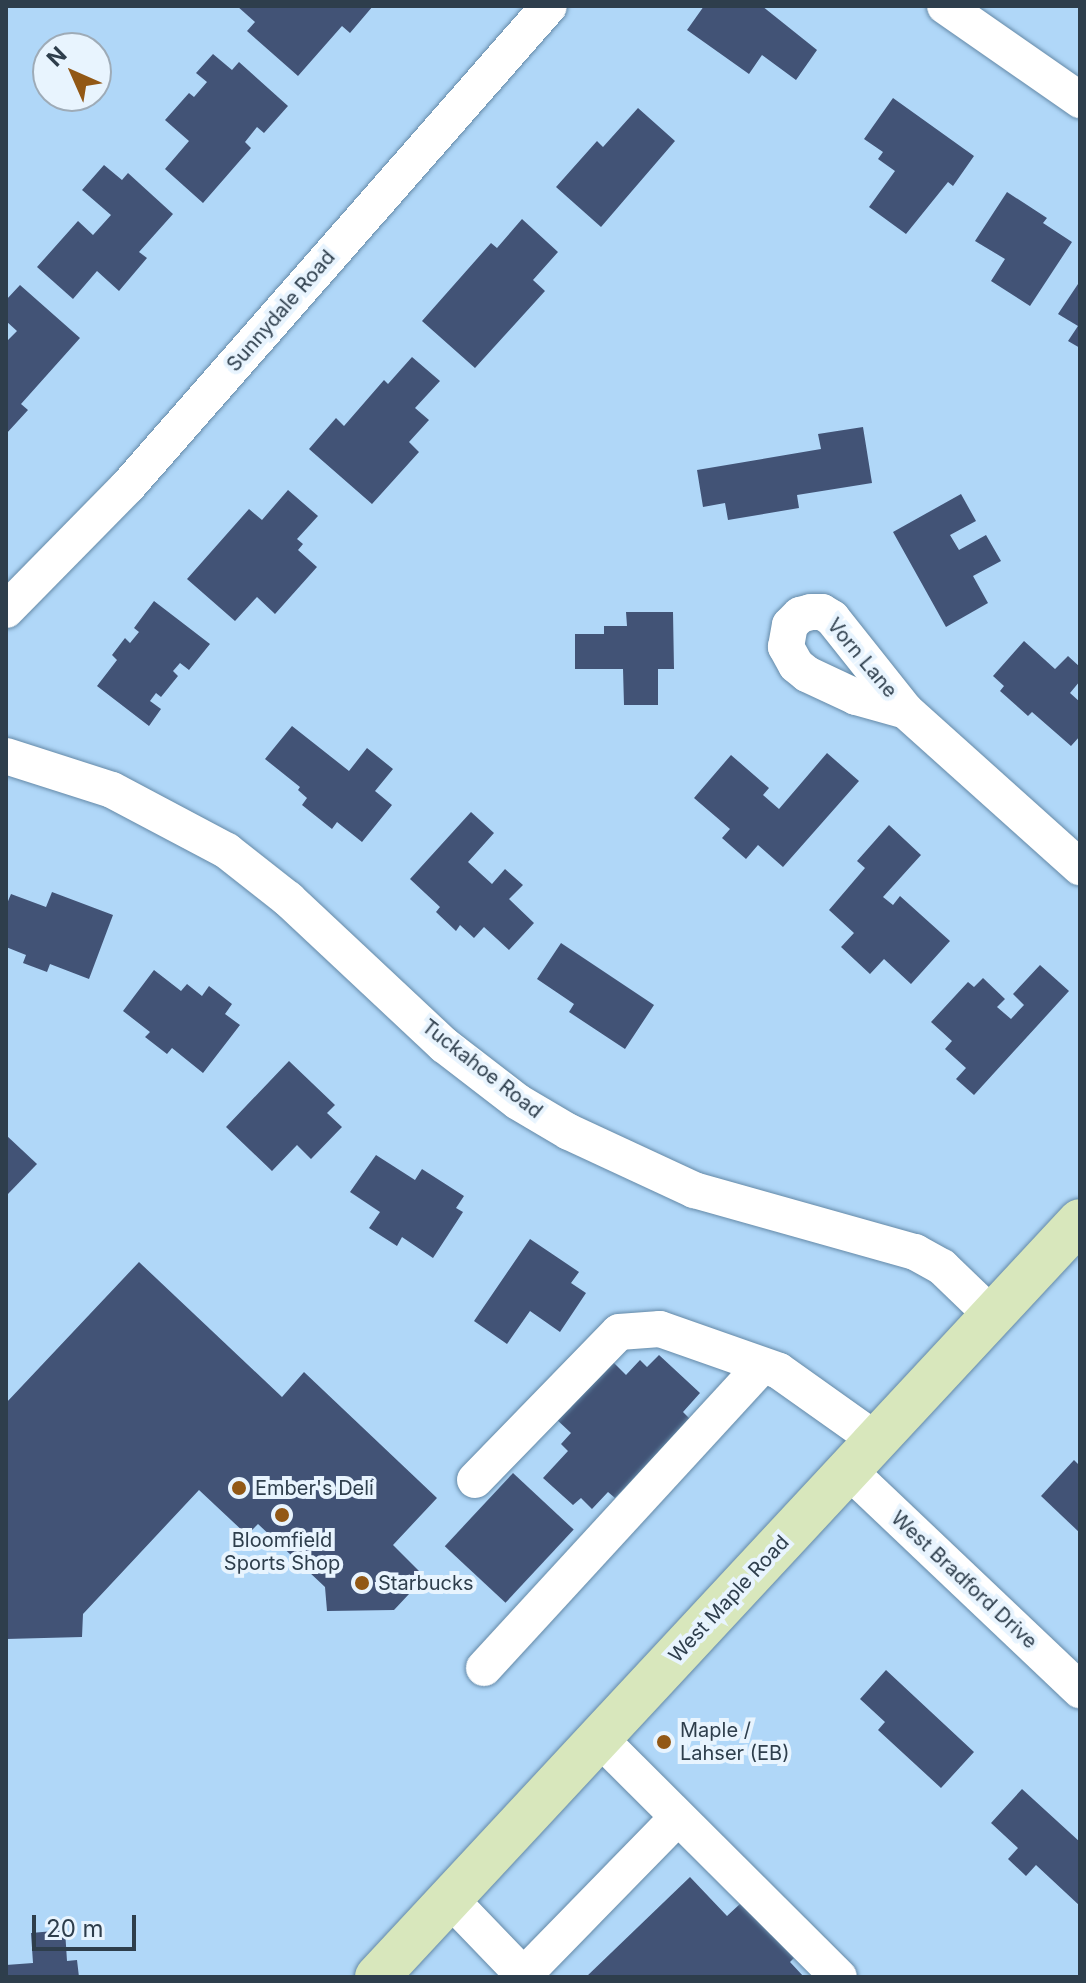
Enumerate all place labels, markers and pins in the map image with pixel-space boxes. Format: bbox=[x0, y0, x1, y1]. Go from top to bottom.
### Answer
place label: Ember's Deli bbox=[255, 1476, 374, 1500]
marker: Ember's Deli bbox=[230, 1479, 248, 1497]
marker: Bloomfield Sports Shop bbox=[273, 1506, 291, 1524]
place label: Bloomfield Sports Shop bbox=[224, 1528, 340, 1575]
place label: Starbucks bbox=[378, 1571, 474, 1595]
marker: Starbucks bbox=[353, 1574, 371, 1592]
place label: Maple / Lahser (EB) bbox=[680, 1718, 789, 1765]
marker: Maple / Lahser (EB) bbox=[655, 1733, 673, 1751]

